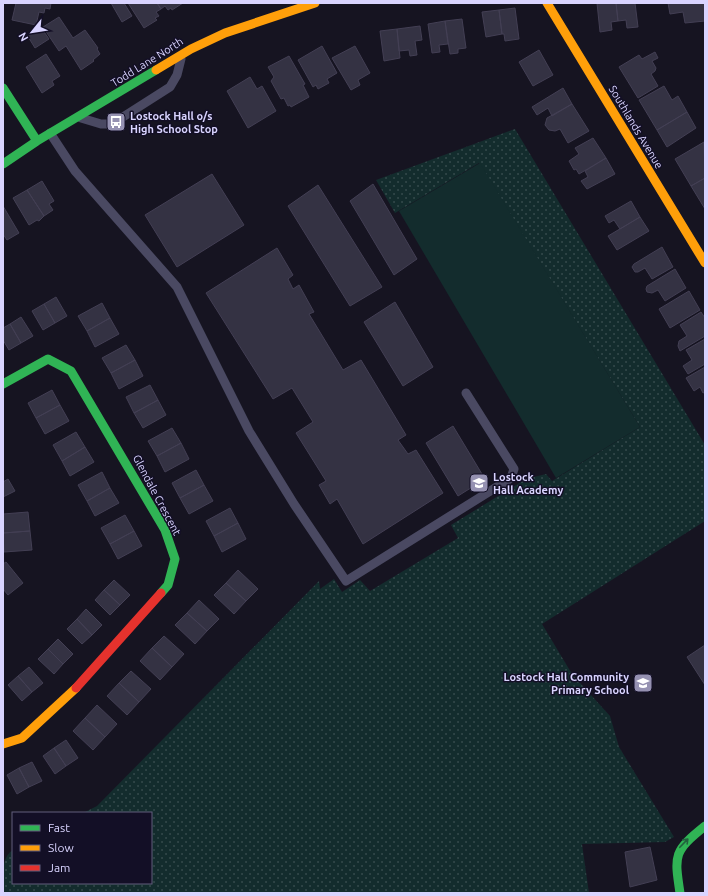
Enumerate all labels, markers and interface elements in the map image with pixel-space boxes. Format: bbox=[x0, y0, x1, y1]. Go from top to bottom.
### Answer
north arrow bbox=[12, 12, 52, 52]
text: N bbox=[16, 30, 31, 44]
street label: Todd Lane North bbox=[109, 35, 185, 89]
street label: Southlands Avenue bbox=[606, 83, 666, 171]
place label: Lostock Hall o/s High School Stop bbox=[130, 110, 218, 135]
bus stop icon: Lostock Hall o/s High School Stop bbox=[105, 111, 127, 133]
street label: Glendale Crescent bbox=[131, 453, 184, 538]
place label: Lostock Hall Academy bbox=[493, 471, 563, 496]
school or university icon: Lostock Hall Academy bbox=[468, 472, 490, 494]
place label: Lostock Hall Community Primary School bbox=[503, 671, 630, 696]
school or university icon: Lostock Hall Community Primary School bbox=[632, 672, 654, 694]
legend bbox=[12, 812, 152, 884]
text: Fast bbox=[48, 821, 70, 834]
one-way arrow bbox=[679, 839, 689, 849]
text: Slow bbox=[48, 841, 74, 854]
text: Jam bbox=[48, 861, 70, 874]

